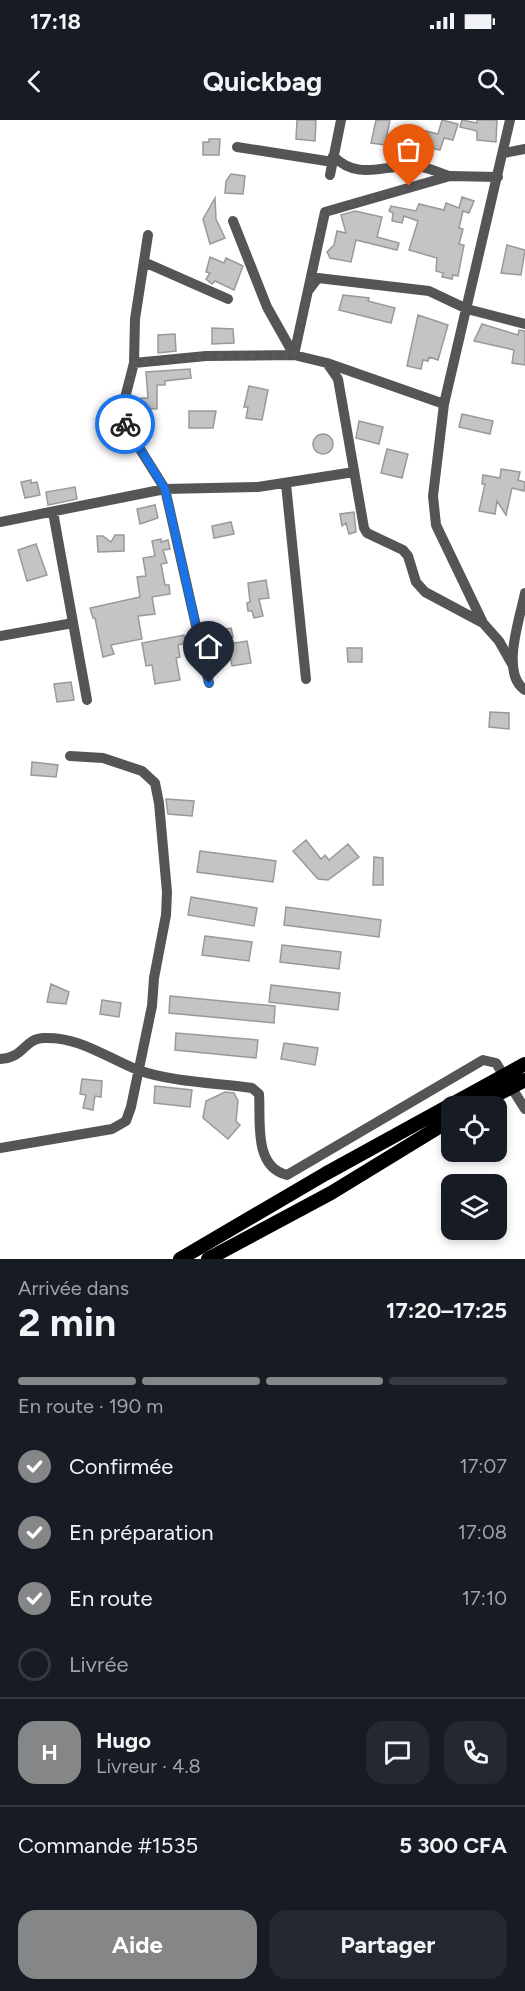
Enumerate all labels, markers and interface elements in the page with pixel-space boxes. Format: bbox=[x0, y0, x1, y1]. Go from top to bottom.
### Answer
text: 17:18 bbox=[30, 8, 81, 35]
icon: back bbox=[18, 65, 51, 98]
text: Quickbag bbox=[203, 65, 322, 98]
icon: search bbox=[474, 65, 507, 98]
pin bbox=[383, 124, 434, 186]
icon: bag bbox=[392, 133, 425, 166]
courier bbox=[95, 394, 155, 454]
icon: bike bbox=[109, 408, 142, 441]
pin bbox=[183, 621, 234, 683]
icon: home bbox=[192, 630, 225, 663]
map controls bbox=[441, 1096, 507, 1240]
button: locate bbox=[441, 1096, 507, 1162]
button: layers bbox=[441, 1174, 507, 1240]
text: Arrivée dans bbox=[18, 1276, 129, 1300]
text: 17:20–17:25 bbox=[386, 1297, 507, 1324]
text: 2 min bbox=[18, 1299, 116, 1346]
text: En route · 190 m bbox=[18, 1394, 163, 1418]
icon: check bbox=[18, 1450, 51, 1483]
text: Confirmée bbox=[69, 1453, 173, 1480]
text: 17:07 bbox=[459, 1454, 507, 1478]
icon: check bbox=[18, 1516, 51, 1549]
text: En préparation bbox=[69, 1519, 214, 1546]
text: 17:08 bbox=[458, 1520, 507, 1544]
icon: check bbox=[18, 1582, 51, 1615]
text: En route bbox=[69, 1585, 152, 1612]
text: 17:10 bbox=[462, 1586, 507, 1610]
text: Livrée bbox=[69, 1651, 128, 1678]
button: chat bbox=[366, 1721, 429, 1784]
button: phone bbox=[444, 1721, 507, 1784]
text: Hugo bbox=[96, 1727, 151, 1754]
text: H bbox=[41, 1739, 58, 1766]
text: Livreur · 4.8 bbox=[96, 1754, 201, 1778]
text: Commande #1535 bbox=[18, 1832, 198, 1859]
text: 5 300 CFA bbox=[399, 1832, 507, 1859]
button: Aide bbox=[18, 1910, 257, 1979]
button: Partager bbox=[269, 1910, 507, 1979]

